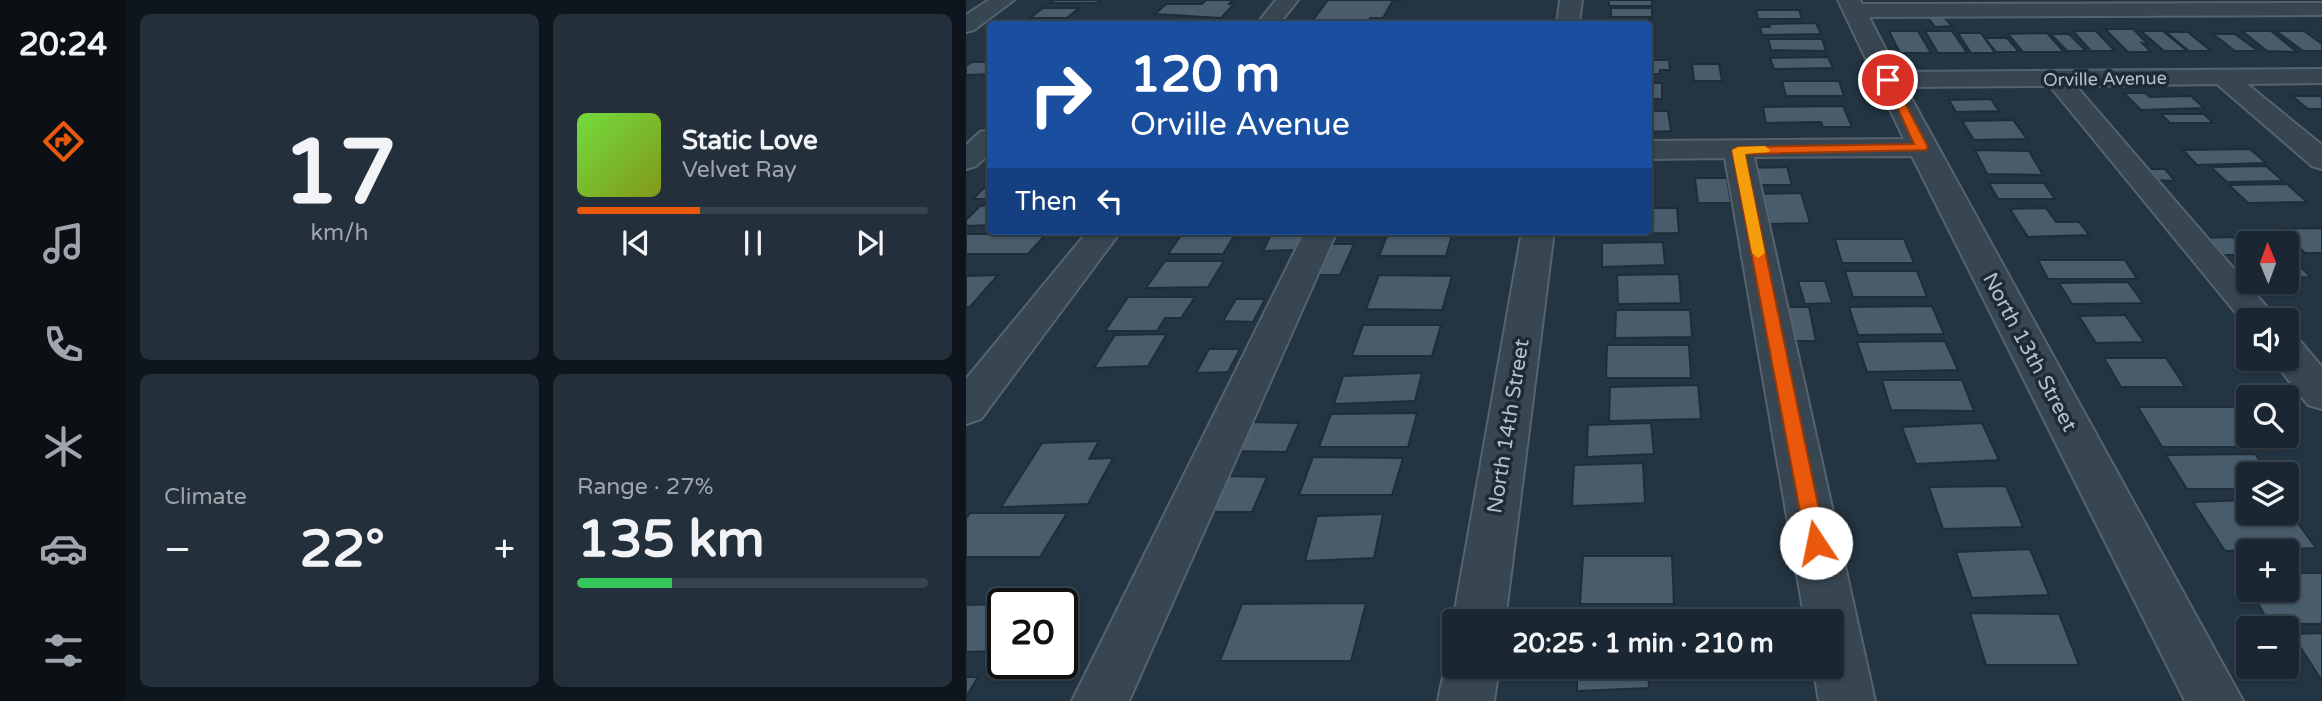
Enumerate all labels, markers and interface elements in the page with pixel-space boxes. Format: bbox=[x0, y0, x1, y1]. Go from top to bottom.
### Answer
text: 20:24 bbox=[19, 26, 107, 64]
text: 120 m bbox=[1130, 46, 1280, 105]
icon: right bbox=[1015, 49, 1106, 140]
pin bbox=[1858, 50, 1918, 110]
icon: arrive bbox=[1869, 61, 1907, 99]
street label: Orville Avenue bbox=[2043, 67, 2167, 91]
text: Orville Avenue bbox=[1130, 106, 1350, 144]
icon: directions bbox=[39, 117, 88, 166]
text: 17 bbox=[282, 118, 397, 228]
text: Static Love bbox=[682, 125, 818, 156]
text: Velvet Ray bbox=[682, 156, 797, 184]
icon: left bbox=[1091, 182, 1129, 220]
text: Then bbox=[1015, 186, 1077, 217]
icon: music bbox=[39, 219, 88, 268]
text: km/h bbox=[311, 219, 368, 247]
icon: previous bbox=[617, 224, 655, 262]
icon: pause bbox=[734, 224, 772, 262]
icon: next bbox=[851, 224, 889, 262]
north arrow bbox=[2236, 231, 2300, 294]
map controls bbox=[2236, 231, 2299, 679]
street label: North 13th Street bbox=[1977, 269, 2082, 436]
button: sound bbox=[2236, 308, 2299, 371]
icon: phone bbox=[39, 320, 88, 369]
street label: North 14th Street bbox=[1482, 337, 1535, 515]
button: search bbox=[2236, 385, 2299, 448]
icon: climate bbox=[39, 422, 88, 471]
button: layers bbox=[2236, 462, 2299, 525]
text: Range · 27% bbox=[577, 473, 713, 501]
text: Climate bbox=[164, 483, 247, 511]
position arrow bbox=[1779, 506, 1853, 580]
text: 135 km bbox=[577, 508, 765, 571]
text: 22° bbox=[300, 518, 385, 581]
icon: car bbox=[39, 524, 88, 573]
text: − bbox=[164, 527, 191, 573]
text: + bbox=[494, 527, 515, 573]
button: + bbox=[2236, 539, 2299, 602]
speed limit sign: 20 bbox=[987, 588, 1078, 679]
button: − bbox=[2236, 616, 2299, 679]
icon: filters bbox=[39, 626, 88, 675]
text: 20:25 · 1 min · 210 m bbox=[1512, 628, 1774, 659]

